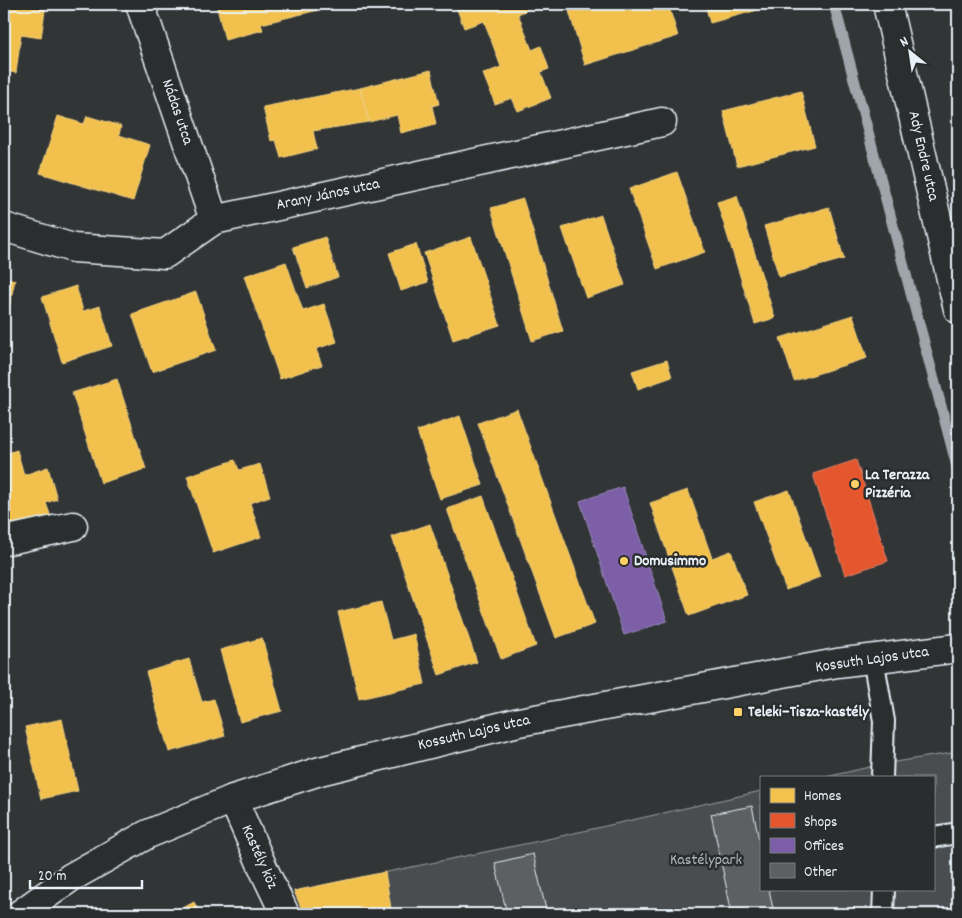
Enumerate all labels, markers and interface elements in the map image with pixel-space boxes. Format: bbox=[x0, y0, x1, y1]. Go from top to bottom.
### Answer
north arrow bbox=[884, 28, 934, 78]
text: N bbox=[897, 32, 913, 53]
street label: Nádas utca bbox=[155, 76, 199, 148]
street label: Ady Endre utca bbox=[901, 109, 945, 204]
street label: Arany János utca bbox=[274, 173, 382, 217]
place label: La Terazza Pizzéria bbox=[865, 464, 931, 505]
marker: La Terazza Pizzéria bbox=[849, 478, 861, 490]
place label: Domusimmo bbox=[634, 550, 706, 573]
marker: Domusimmo bbox=[618, 555, 630, 567]
street label: Kossuth Lajos utca bbox=[814, 641, 931, 679]
place label: Teleki–Tisza-kastély bbox=[748, 701, 870, 724]
marker: Teleki–Tisza-kastély bbox=[732, 706, 744, 718]
street label: Kossuth Lajos utca bbox=[416, 709, 533, 757]
legend bbox=[760, 776, 934, 890]
text: Homes bbox=[804, 786, 842, 808]
text: Shops bbox=[804, 812, 837, 834]
street label: Kastély köz bbox=[235, 821, 283, 893]
text: Offices bbox=[804, 836, 844, 858]
park label: Kastélypark bbox=[670, 849, 742, 872]
scale bar bbox=[30, 858, 142, 890]
text: Other bbox=[804, 862, 838, 884]
text: 20 m bbox=[38, 866, 66, 888]

